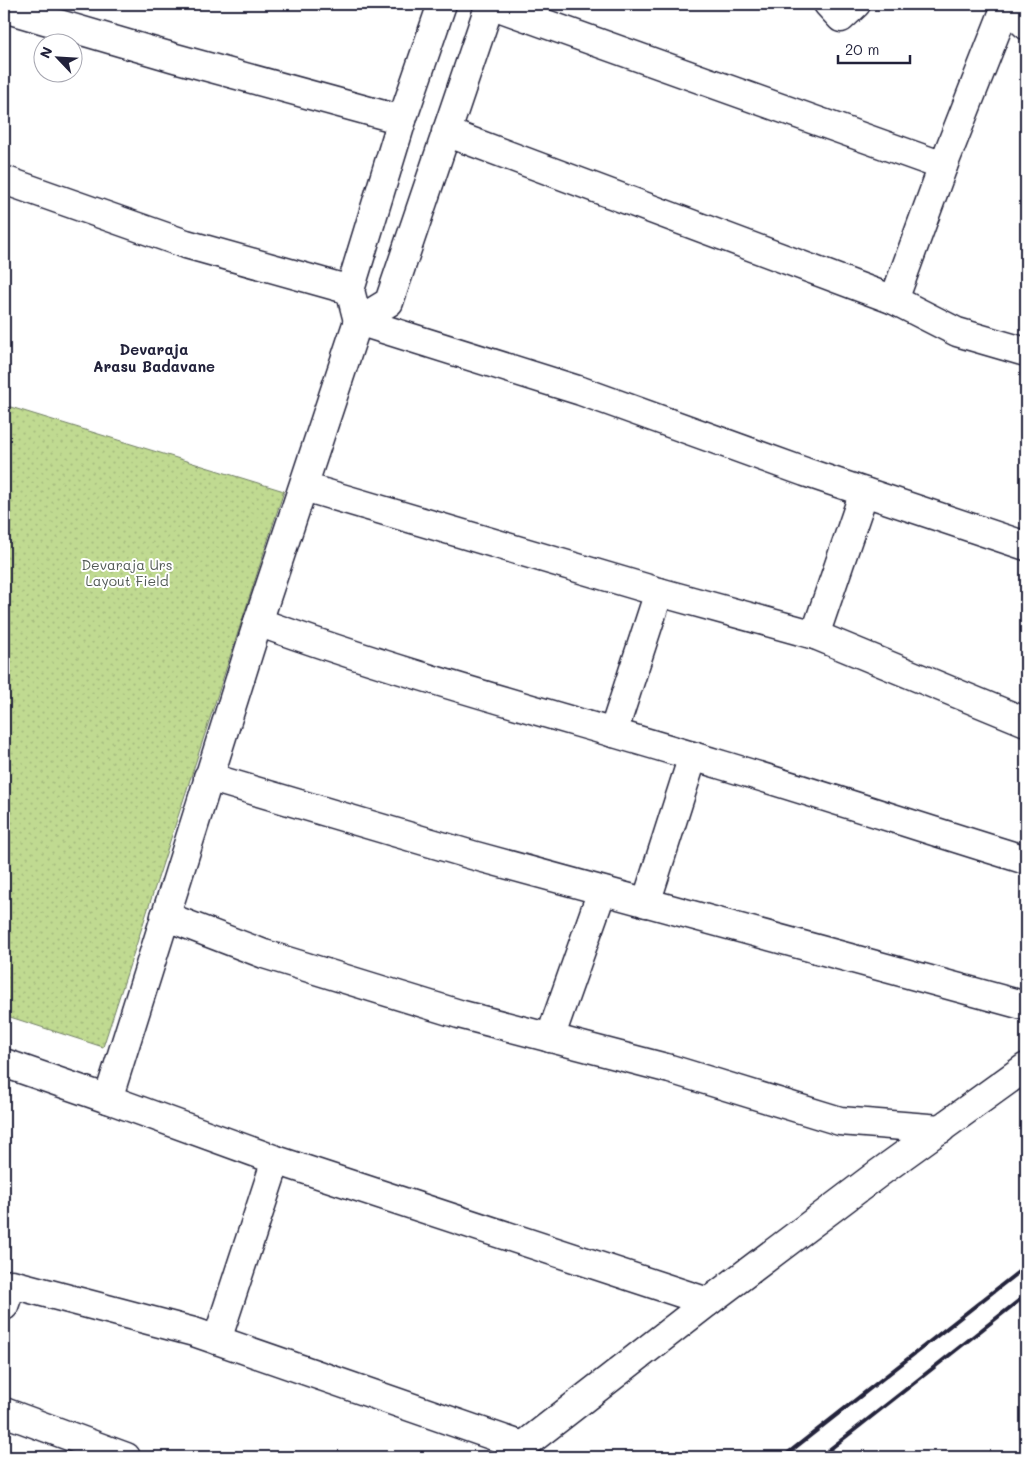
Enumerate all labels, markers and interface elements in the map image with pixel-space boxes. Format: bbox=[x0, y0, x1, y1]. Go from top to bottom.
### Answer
north arrow bbox=[32, 32, 82, 82]
scale bar bbox=[838, 32, 910, 64]
text: 20 m bbox=[845, 39, 879, 59]
text: N bbox=[35, 43, 57, 61]
district label: Devaraja Arasu Badavane bbox=[93, 339, 215, 376]
park label: Devaraja Urs Layout Field bbox=[81, 555, 173, 590]

